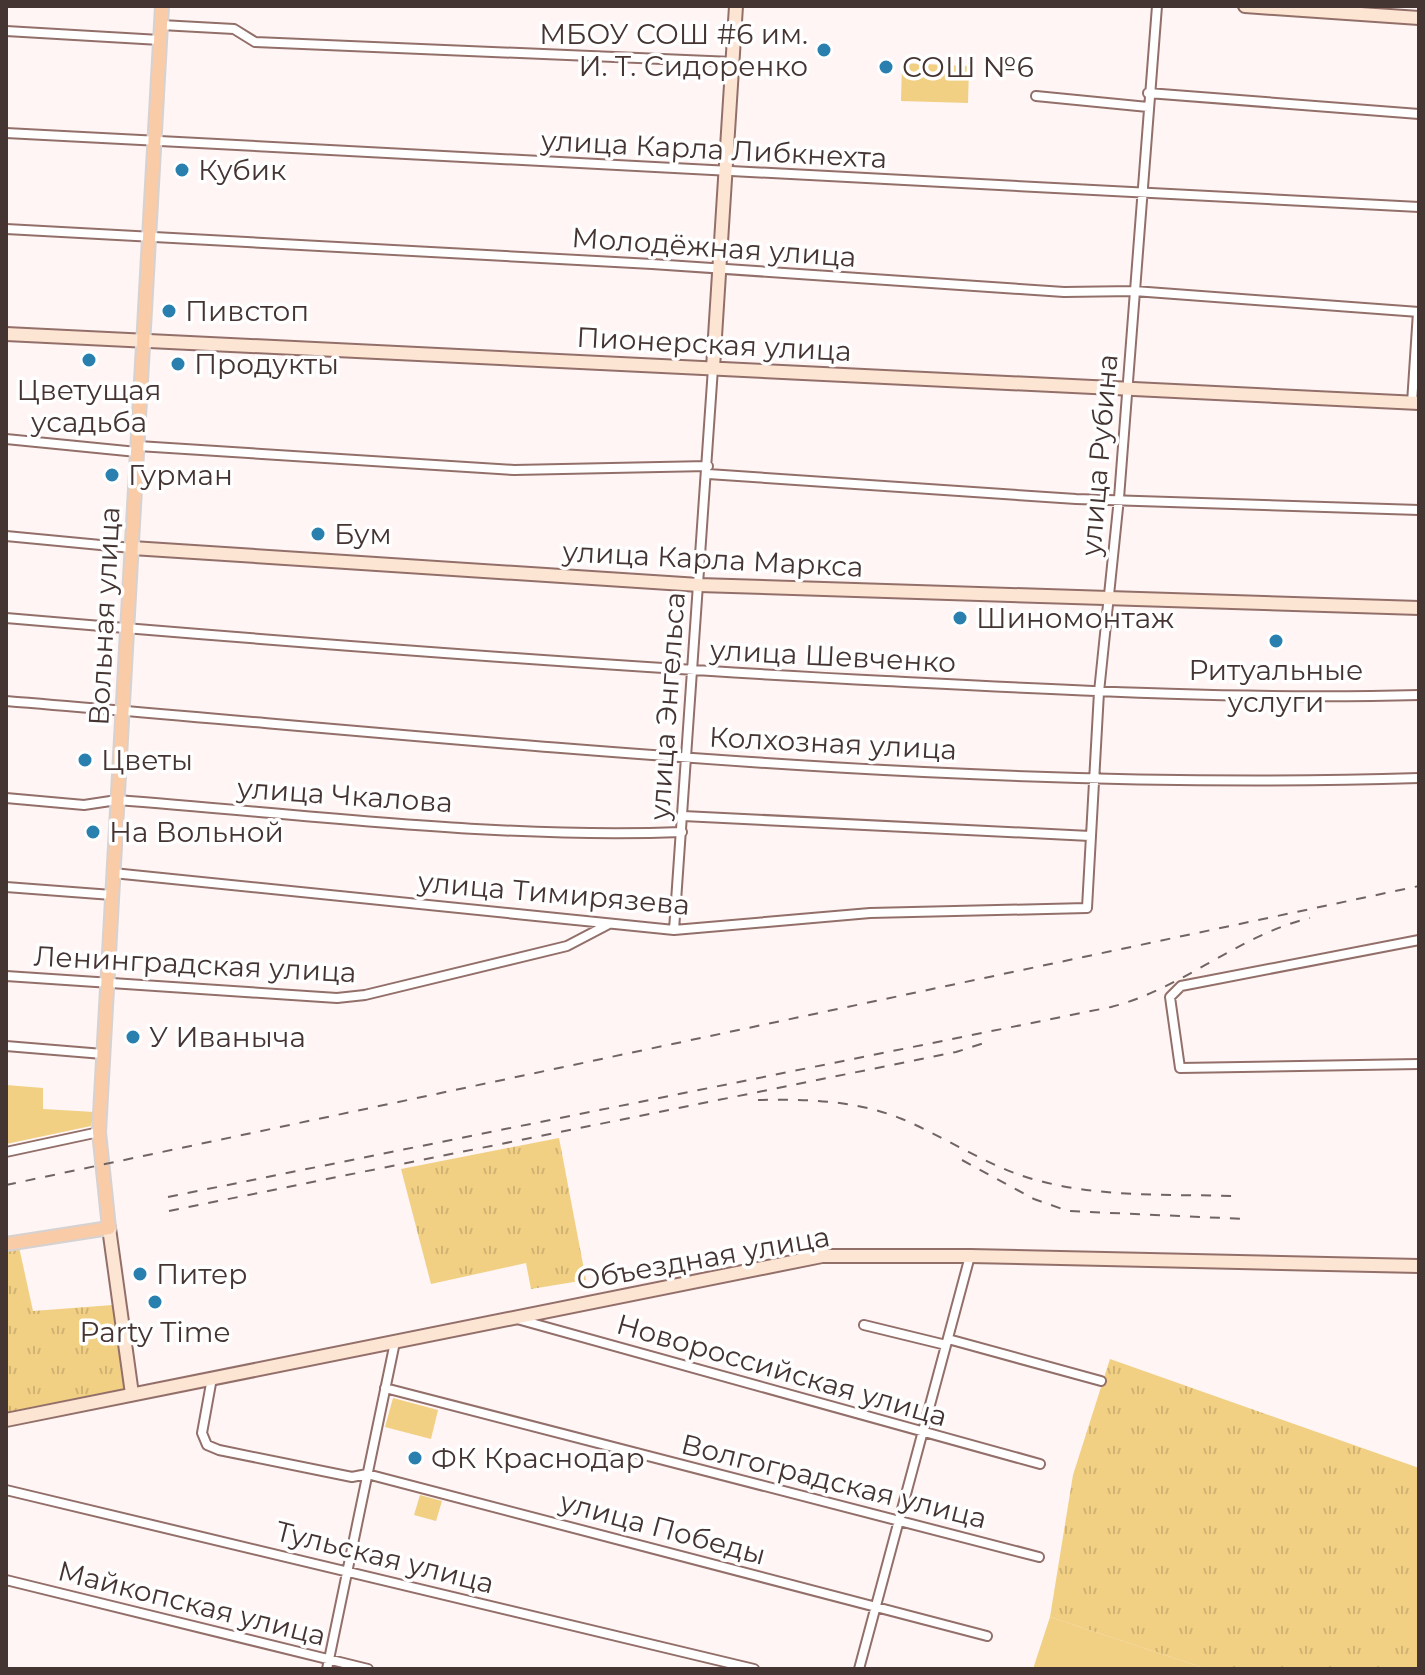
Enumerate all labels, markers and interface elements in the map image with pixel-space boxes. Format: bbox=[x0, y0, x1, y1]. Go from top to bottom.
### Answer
place label: МБОУ СОШ #6 им. И. Т. Сидоренко bbox=[539, 17, 808, 83]
marker: МБОУ СОШ #6 им. И. Т. Сидоренко bbox=[815, 41, 833, 59]
place label: СОШ №6 bbox=[902, 50, 1034, 84]
marker: СОШ №6 bbox=[877, 58, 895, 76]
street label: улица Карла Либкнехта bbox=[539, 123, 888, 175]
place label: Кубик bbox=[198, 153, 286, 187]
marker: Кубик bbox=[173, 161, 191, 179]
street label: Молодёжная улица bbox=[571, 220, 857, 274]
place label: Пивстоп bbox=[185, 294, 309, 328]
marker: Пивстоп bbox=[160, 302, 178, 320]
street label: Пионерская улица bbox=[576, 320, 852, 368]
place label: Продукты bbox=[194, 347, 339, 381]
marker: Цветущая усадьба bbox=[80, 351, 98, 369]
street label: улица Рубина bbox=[1073, 353, 1125, 558]
marker: Продукты bbox=[169, 355, 187, 373]
place label: Цветущая усадьба bbox=[17, 373, 162, 439]
place label: Гурман bbox=[128, 458, 233, 492]
marker: Гурман bbox=[103, 466, 121, 484]
street label: Вольная улица bbox=[81, 506, 127, 726]
place label: Бум bbox=[334, 517, 392, 551]
marker: Бум bbox=[309, 525, 327, 543]
street label: улица Карла Маркса bbox=[561, 534, 864, 584]
street label: улица Энгельса bbox=[642, 591, 692, 822]
place label: Шиномонтаж bbox=[976, 601, 1174, 635]
marker: Шиномонтаж bbox=[951, 609, 969, 627]
marker: Ритуальные услуги bbox=[1267, 632, 1285, 650]
street label: улица Шевченко bbox=[708, 633, 957, 679]
place label: Ритуальные услуги bbox=[1189, 653, 1363, 719]
street label: Колхозная улица bbox=[708, 720, 958, 766]
place label: Цветы bbox=[101, 743, 193, 777]
marker: Цветы bbox=[76, 751, 94, 769]
street label: улица Чкалова bbox=[235, 770, 454, 819]
place label: На Вольной bbox=[109, 815, 284, 849]
marker: На Вольной bbox=[84, 823, 102, 841]
street label: улица Тимирязева bbox=[416, 864, 691, 922]
street label: Ленинградская улица bbox=[33, 939, 357, 989]
place label: У Иваныча bbox=[149, 1020, 306, 1054]
marker: У Иваныча bbox=[124, 1028, 142, 1046]
street label: Объездная улица bbox=[574, 1219, 832, 1297]
place label: Питер bbox=[156, 1257, 247, 1291]
marker: Питер bbox=[131, 1265, 149, 1283]
marker: Party Time bbox=[146, 1293, 164, 1311]
street label: Новороссийская улица bbox=[613, 1306, 951, 1434]
place label: Party Time bbox=[80, 1315, 230, 1349]
street label: Волгоградская улица bbox=[678, 1427, 990, 1535]
place label: ФК Краснодар bbox=[431, 1441, 645, 1475]
marker: ФК Краснодар bbox=[406, 1449, 424, 1467]
street label: улица Победы bbox=[556, 1484, 769, 1572]
street label: Тульская улица bbox=[272, 1513, 498, 1601]
street label: Майкопская улица bbox=[55, 1553, 329, 1653]

